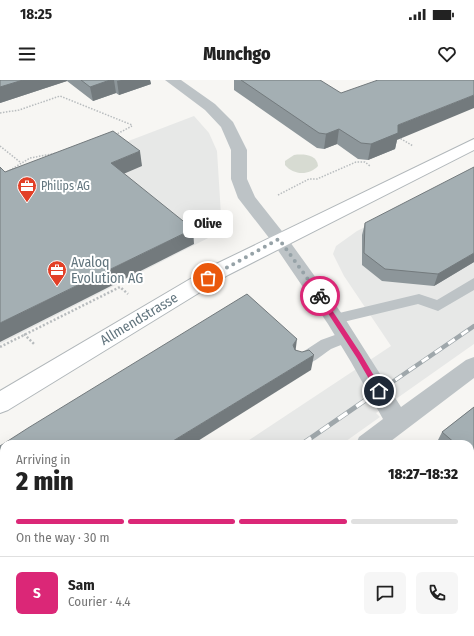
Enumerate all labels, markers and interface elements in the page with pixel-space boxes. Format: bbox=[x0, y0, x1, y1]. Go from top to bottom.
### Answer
text: 18:25 bbox=[20, 5, 52, 23]
icon: menu bbox=[16, 43, 38, 65]
text: Munchgo bbox=[203, 43, 271, 65]
icon: heart bbox=[436, 43, 458, 65]
office icon: Philips AG bbox=[16, 175, 38, 203]
place label: Philips AG bbox=[41, 179, 90, 193]
callout: Olive bbox=[183, 210, 233, 238]
text: Olive bbox=[194, 216, 222, 231]
place label: Avaloq Evolution AG bbox=[71, 254, 143, 287]
office icon: Avaloq Evolution AG bbox=[46, 259, 68, 287]
pin bbox=[191, 261, 225, 295]
icon: bag bbox=[197, 267, 219, 289]
courier bbox=[300, 276, 340, 316]
icon: bike bbox=[309, 285, 331, 307]
street label: Allmendstrasse bbox=[97, 289, 181, 349]
pin bbox=[362, 374, 396, 408]
icon: home bbox=[368, 380, 390, 402]
text: Arriving in bbox=[16, 452, 70, 467]
text: 18:27–18:32 bbox=[388, 465, 458, 483]
text: 2 min bbox=[16, 466, 74, 497]
text: On the way · 30 m bbox=[16, 530, 110, 545]
button: chat bbox=[364, 572, 406, 614]
button: phone bbox=[416, 572, 458, 614]
text: Sam bbox=[68, 576, 95, 594]
text: S bbox=[33, 584, 41, 602]
text: Courier · 4.4 bbox=[68, 594, 131, 609]

